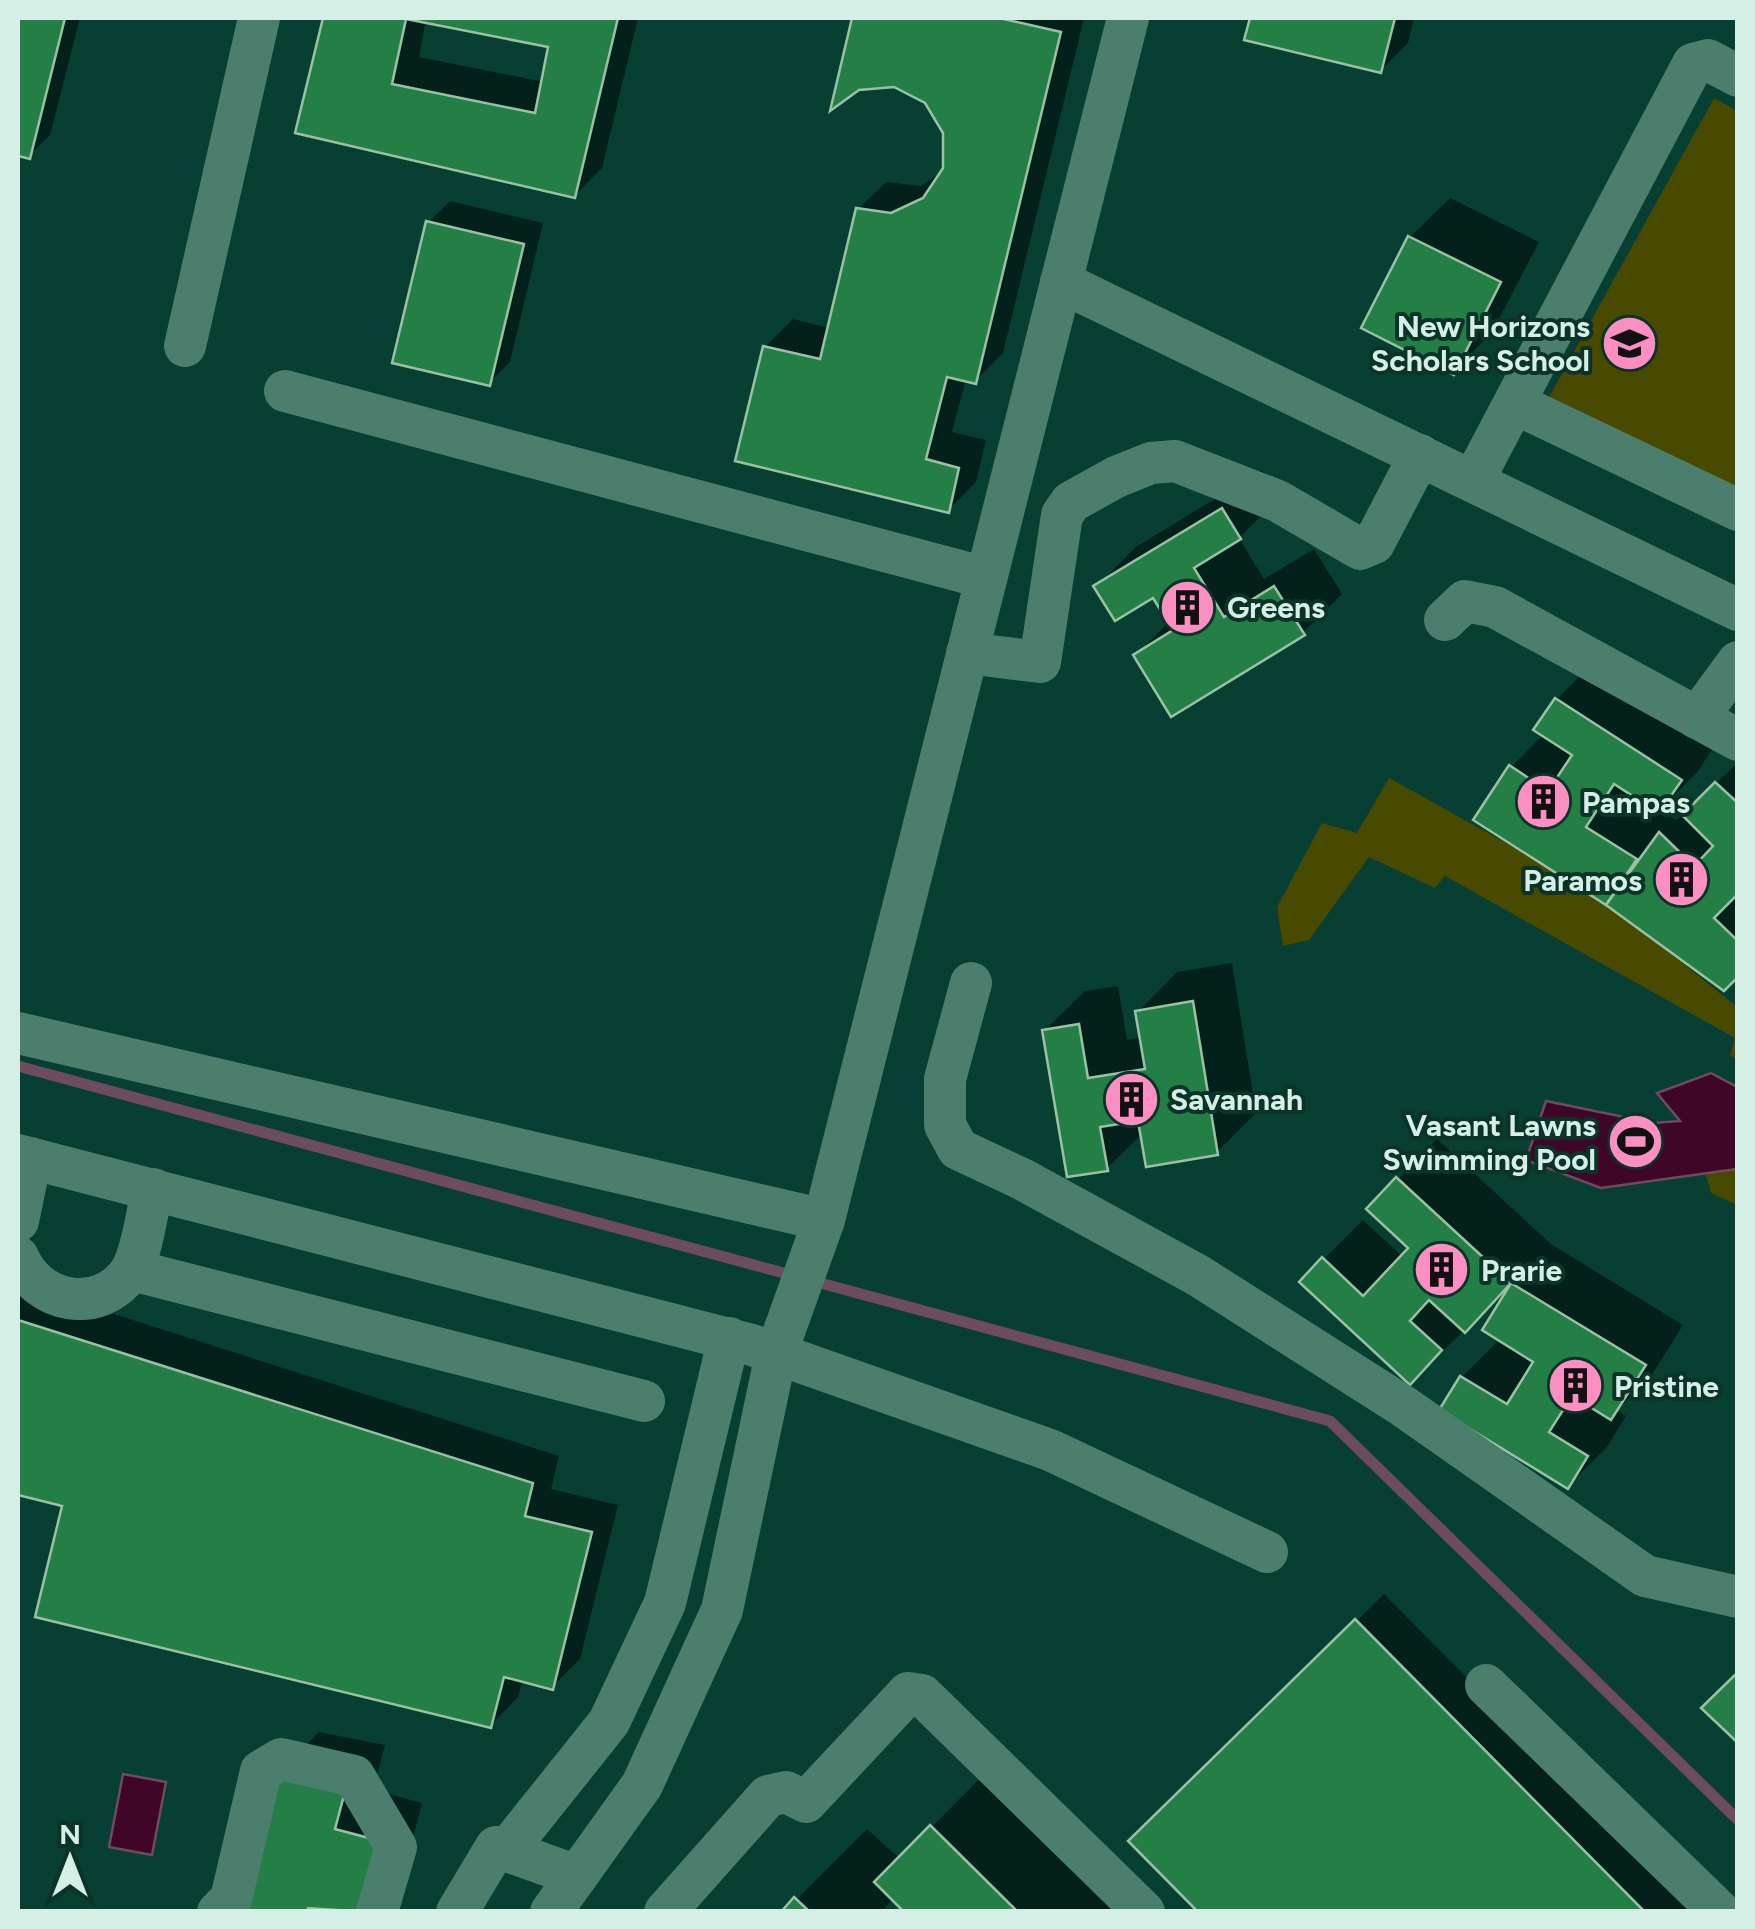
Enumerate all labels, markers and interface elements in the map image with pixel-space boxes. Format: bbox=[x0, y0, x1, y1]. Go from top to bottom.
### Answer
place label: New Horizons Scholars School bbox=[1371, 308, 1590, 379]
school or university icon: New Horizons Scholars School bbox=[1599, 313, 1659, 373]
building icon: Greens bbox=[1158, 577, 1218, 637]
place label: Greens bbox=[1227, 589, 1325, 626]
building icon: Pampas bbox=[1513, 772, 1573, 832]
place label: Pampas bbox=[1582, 784, 1690, 821]
building icon: Paramos bbox=[1651, 850, 1711, 910]
place label: Paramos bbox=[1523, 862, 1642, 899]
building icon: Savannah bbox=[1101, 1069, 1161, 1129]
place label: Savannah bbox=[1170, 1081, 1303, 1118]
place label: Vasant Lawns Swimming Pool bbox=[1382, 1107, 1596, 1178]
sports icon: Vasant Lawns Swimming Pool bbox=[1605, 1112, 1665, 1172]
building icon: Prarie bbox=[1412, 1240, 1472, 1300]
place label: Prarie bbox=[1481, 1252, 1563, 1289]
building icon: Pristine bbox=[1545, 1356, 1605, 1416]
place label: Pristine bbox=[1614, 1368, 1719, 1405]
north arrow bbox=[20, 1809, 120, 1909]
text: N bbox=[59, 1817, 81, 1851]

